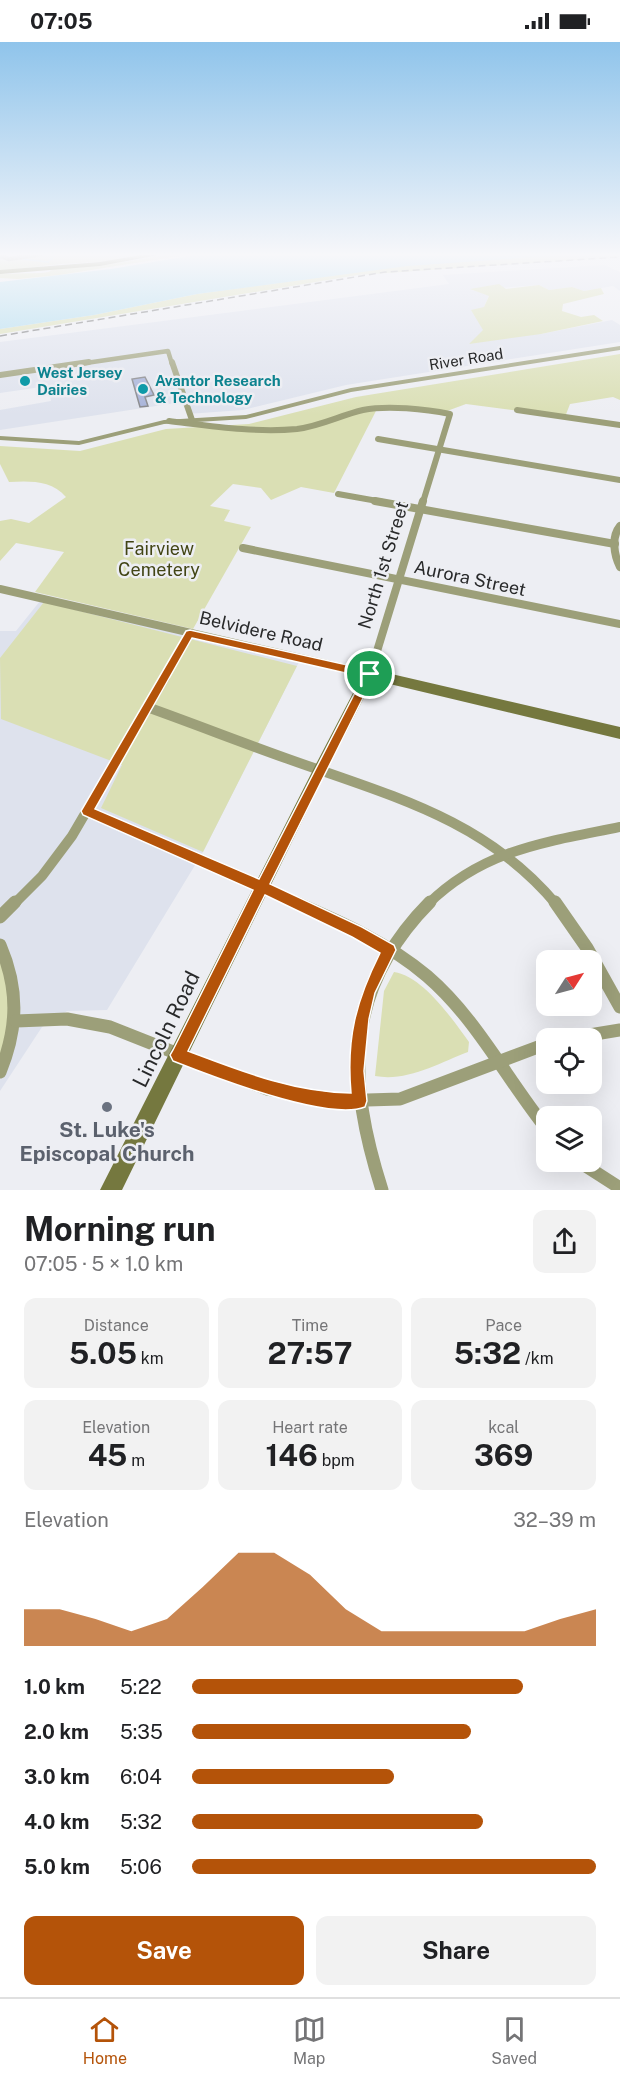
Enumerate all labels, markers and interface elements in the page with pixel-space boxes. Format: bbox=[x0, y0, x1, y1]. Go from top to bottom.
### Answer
text: 07:05 bbox=[30, 8, 93, 34]
street label: River Road bbox=[428, 345, 504, 373]
place label: West Jersey Dairies bbox=[37, 364, 123, 398]
place label: Avantor Research & Technology bbox=[155, 372, 281, 406]
marker: West Jersey Dairies bbox=[18, 374, 32, 388]
marker: Avantor Research & Technology bbox=[136, 382, 150, 396]
street label: North 1st Street bbox=[354, 499, 412, 631]
park label: Fairview Cemetery bbox=[118, 538, 200, 580]
street label: Aurora Street bbox=[412, 556, 528, 600]
street label: Belvidere Road bbox=[197, 607, 325, 655]
pin bbox=[344, 648, 395, 699]
icon: arrive bbox=[353, 657, 386, 690]
north arrow bbox=[536, 950, 602, 1016]
map controls bbox=[536, 950, 602, 1172]
street label: Lincoln Road bbox=[127, 967, 205, 1091]
button: locate bbox=[536, 1028, 602, 1094]
marker: St. Luke's Episcopal Church bbox=[100, 1100, 114, 1114]
button: layers bbox=[536, 1106, 602, 1172]
place label: St. Luke's Episcopal Church bbox=[20, 1117, 194, 1166]
text: Morning run bbox=[24, 1210, 216, 1248]
button: share bbox=[533, 1210, 596, 1273]
text: 07:05 · 5 × 1.0 km bbox=[24, 1252, 183, 1276]
text: Distance bbox=[84, 1316, 149, 1335]
text: Time bbox=[292, 1316, 328, 1335]
text: Pace bbox=[485, 1316, 522, 1335]
text: 5.05 bbox=[69, 1335, 137, 1371]
text: 27:57 bbox=[268, 1335, 352, 1371]
text: 5:32 bbox=[454, 1335, 521, 1371]
text: km bbox=[137, 1349, 164, 1368]
text: /km bbox=[521, 1349, 554, 1368]
text: Elevation bbox=[82, 1418, 150, 1437]
text: Heart rate bbox=[272, 1418, 348, 1437]
text: kcal bbox=[488, 1418, 519, 1437]
text: 45 bbox=[88, 1437, 127, 1473]
text: 146 bbox=[265, 1437, 318, 1473]
text: 369 bbox=[474, 1437, 533, 1473]
text: m bbox=[127, 1451, 145, 1470]
text: bpm bbox=[318, 1451, 355, 1470]
text: Elevation bbox=[24, 1508, 109, 1532]
text: 32–39 m bbox=[513, 1508, 596, 1532]
text: 1.0 km bbox=[24, 1675, 85, 1699]
text: 5:22 bbox=[120, 1675, 162, 1699]
text: 2.0 km bbox=[24, 1720, 89, 1744]
text: 5:35 bbox=[120, 1720, 163, 1744]
text: 3.0 km bbox=[24, 1765, 90, 1789]
text: 6:04 bbox=[120, 1765, 162, 1789]
text: 4.0 km bbox=[24, 1810, 89, 1834]
text: 5:32 bbox=[120, 1810, 162, 1834]
text: 5.0 km bbox=[24, 1855, 90, 1879]
text: 5:06 bbox=[120, 1855, 162, 1879]
button: Save bbox=[24, 1916, 304, 1985]
button: Share bbox=[316, 1916, 596, 1985]
tab: Home bbox=[83, 2013, 127, 2068]
tab: Map bbox=[293, 2013, 326, 2068]
tab: Saved bbox=[491, 2013, 537, 2068]

